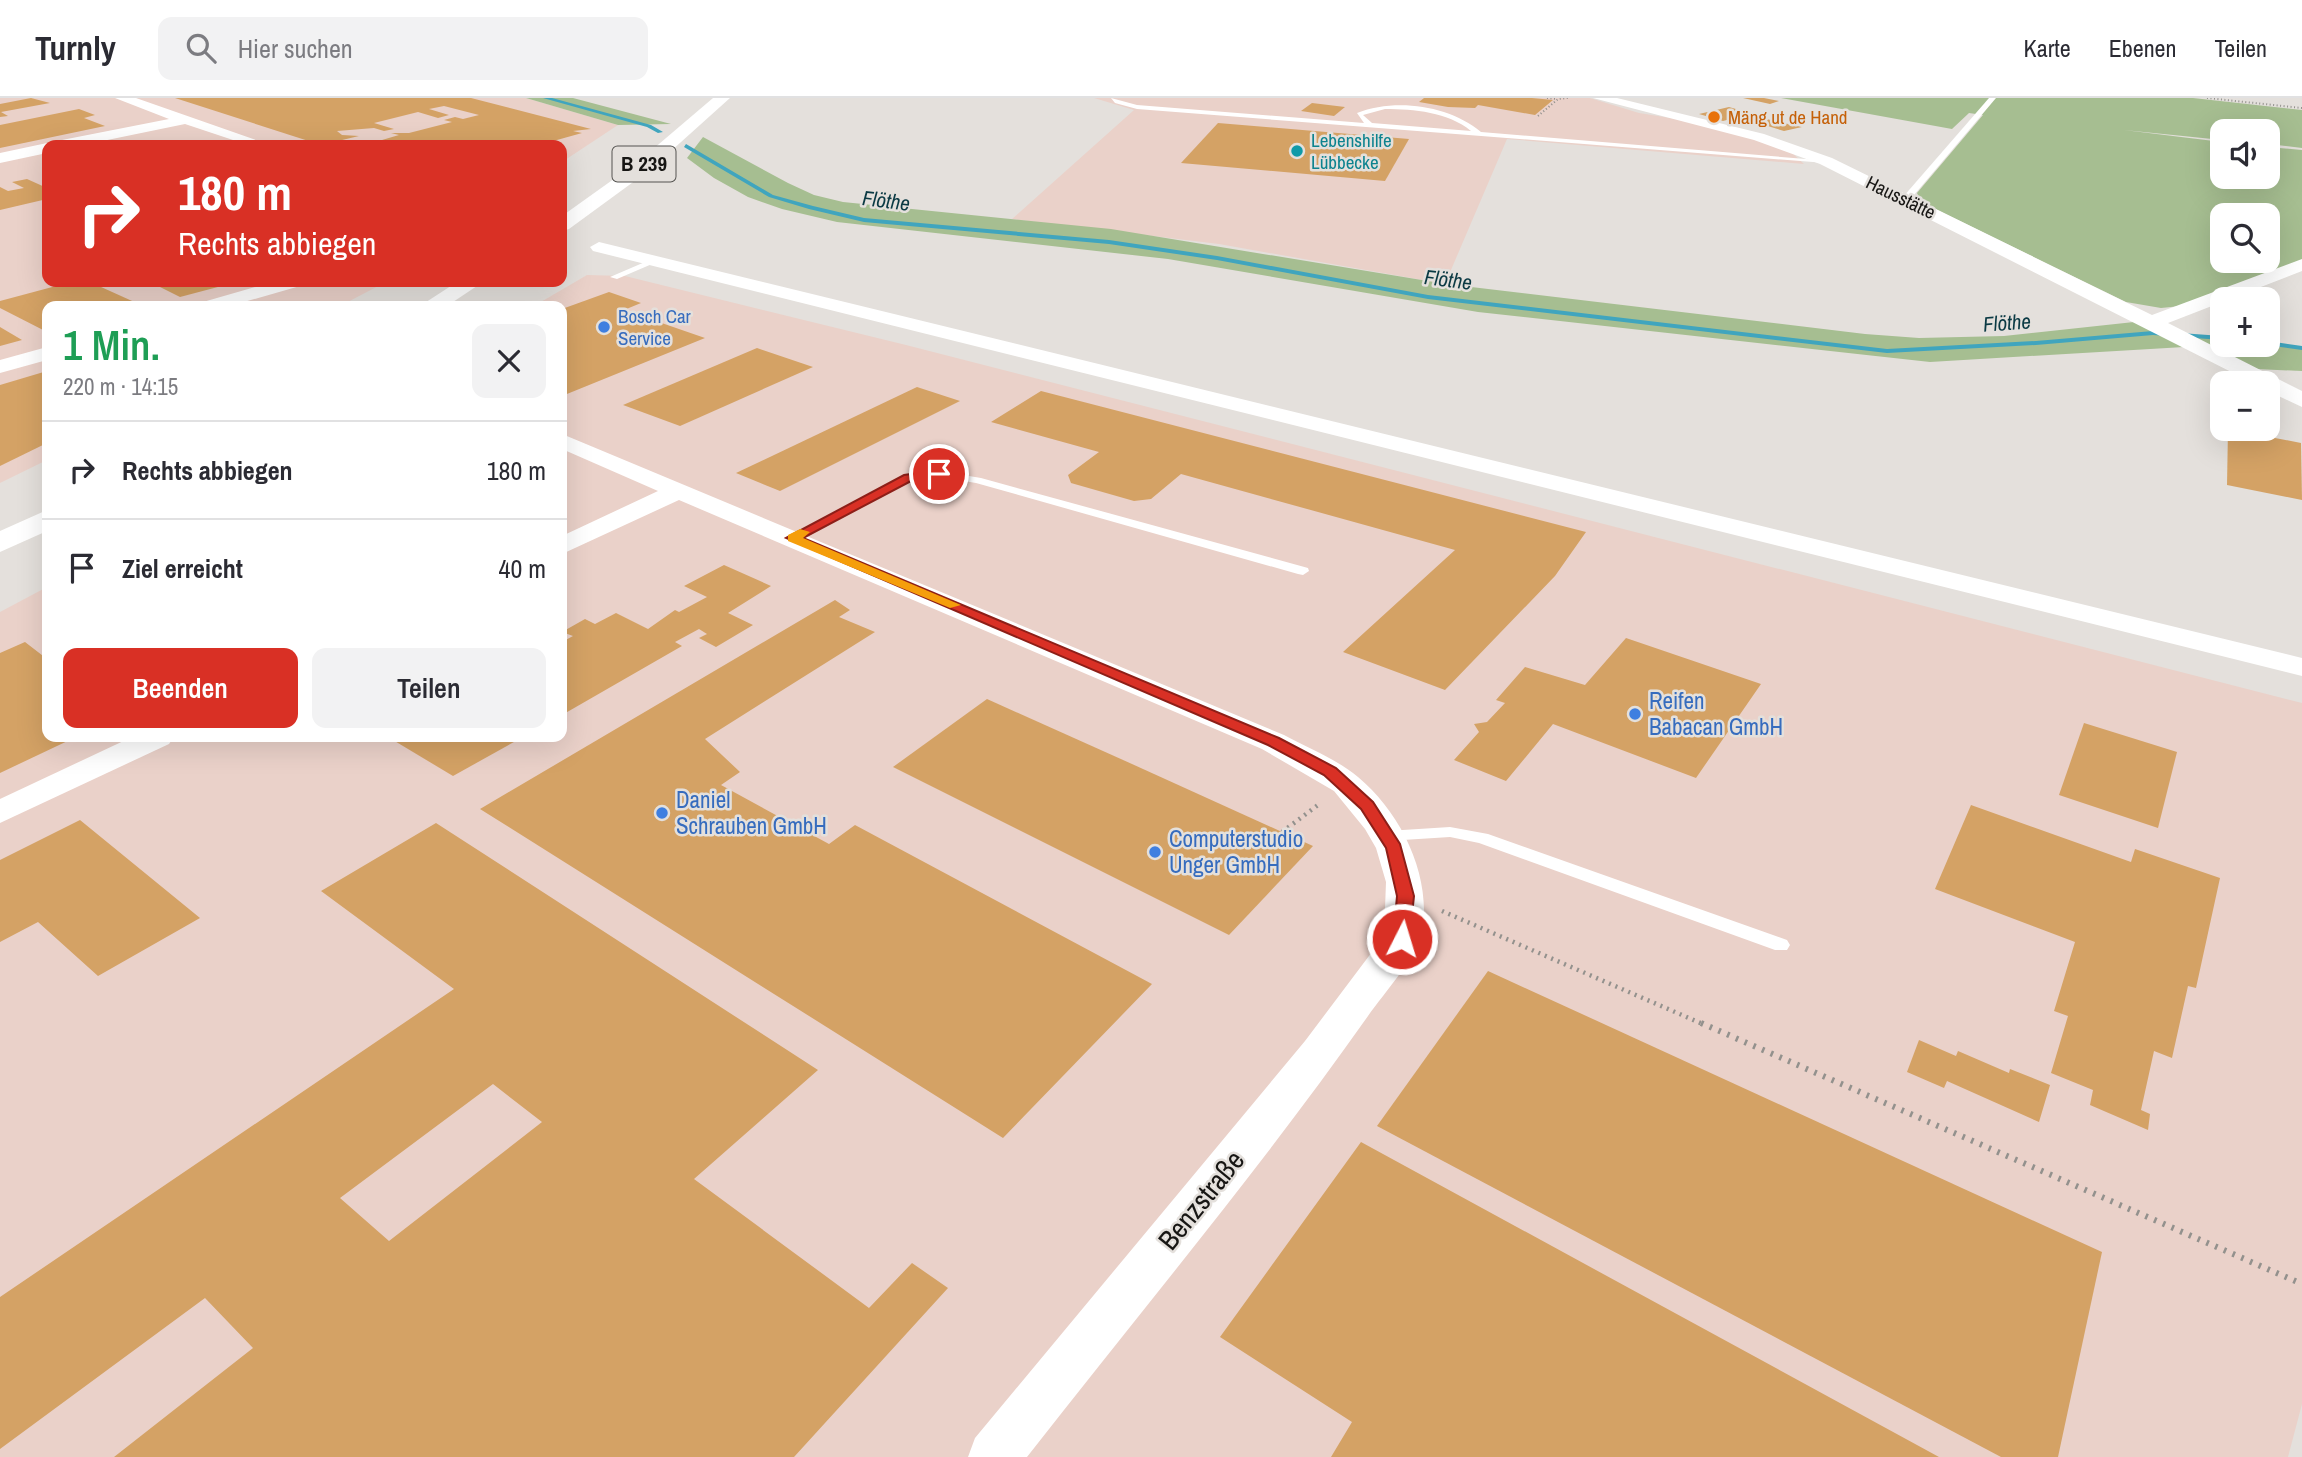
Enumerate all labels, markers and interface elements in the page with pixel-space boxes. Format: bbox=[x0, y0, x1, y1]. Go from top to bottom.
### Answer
search box bbox=[158, 17, 648, 80]
text: Turnly bbox=[35, 26, 116, 70]
icon: search bbox=[182, 29, 220, 67]
text: Hier suchen bbox=[238, 31, 353, 66]
text: Karte bbox=[2024, 32, 2071, 64]
text: Ebenen bbox=[2109, 32, 2176, 64]
text: Teilen bbox=[2214, 32, 2267, 64]
place label: Mäng ut de Hand bbox=[1728, 104, 1848, 130]
marker: Mäng ut de Hand bbox=[1706, 109, 1722, 125]
map controls bbox=[2210, 119, 2280, 441]
button: sound bbox=[2210, 119, 2280, 189]
place label: Lebenshilfe Lübbecke bbox=[1311, 127, 1392, 175]
marker: Lebenshilfe Lübbecke bbox=[1289, 143, 1305, 159]
road number: B 239 bbox=[612, 146, 676, 182]
text: 180 m bbox=[178, 159, 292, 225]
icon: right bbox=[63, 168, 154, 259]
street label: Hausstätte bbox=[1862, 169, 1940, 225]
water label: Flöthe bbox=[861, 183, 912, 218]
button: search bbox=[2210, 203, 2280, 273]
text: Rechts abbiegen bbox=[178, 222, 376, 265]
water label: Flöthe bbox=[1423, 262, 1474, 297]
button: + bbox=[2210, 287, 2280, 357]
place label: Bosch Car Service bbox=[618, 303, 692, 351]
water label: Flöthe bbox=[1982, 306, 2032, 339]
text: 1 Min. bbox=[63, 317, 160, 373]
marker: Bosch Car Service bbox=[596, 319, 612, 335]
button: close bbox=[472, 324, 546, 398]
text: 220 m · 14:15 bbox=[63, 371, 178, 402]
button: − bbox=[2210, 371, 2280, 441]
pin bbox=[909, 444, 969, 504]
icon: right bbox=[63, 451, 101, 489]
text: Rechts abbiegen bbox=[122, 453, 293, 488]
text: 180 m bbox=[487, 453, 546, 488]
icon: arrive bbox=[920, 455, 958, 493]
icon: arrive bbox=[63, 549, 101, 587]
text: Ziel erreicht bbox=[122, 551, 243, 586]
text: 40 m bbox=[499, 551, 546, 586]
button: Beenden bbox=[63, 648, 298, 728]
button: Teilen bbox=[312, 648, 546, 728]
place label: Reifen Babacan GmbH bbox=[1649, 685, 1783, 742]
marker: Reifen Babacan GmbH bbox=[1627, 706, 1643, 722]
place label: Daniel Schrauben GmbH bbox=[676, 784, 827, 841]
marker: Daniel Schrauben GmbH bbox=[654, 805, 670, 821]
place label: Computerstudio Unger GmbH bbox=[1169, 823, 1303, 880]
marker: Computerstudio Unger GmbH bbox=[1147, 844, 1163, 860]
position arrow bbox=[1365, 902, 1439, 976]
street label: Benzstraße bbox=[1149, 1142, 1253, 1258]

